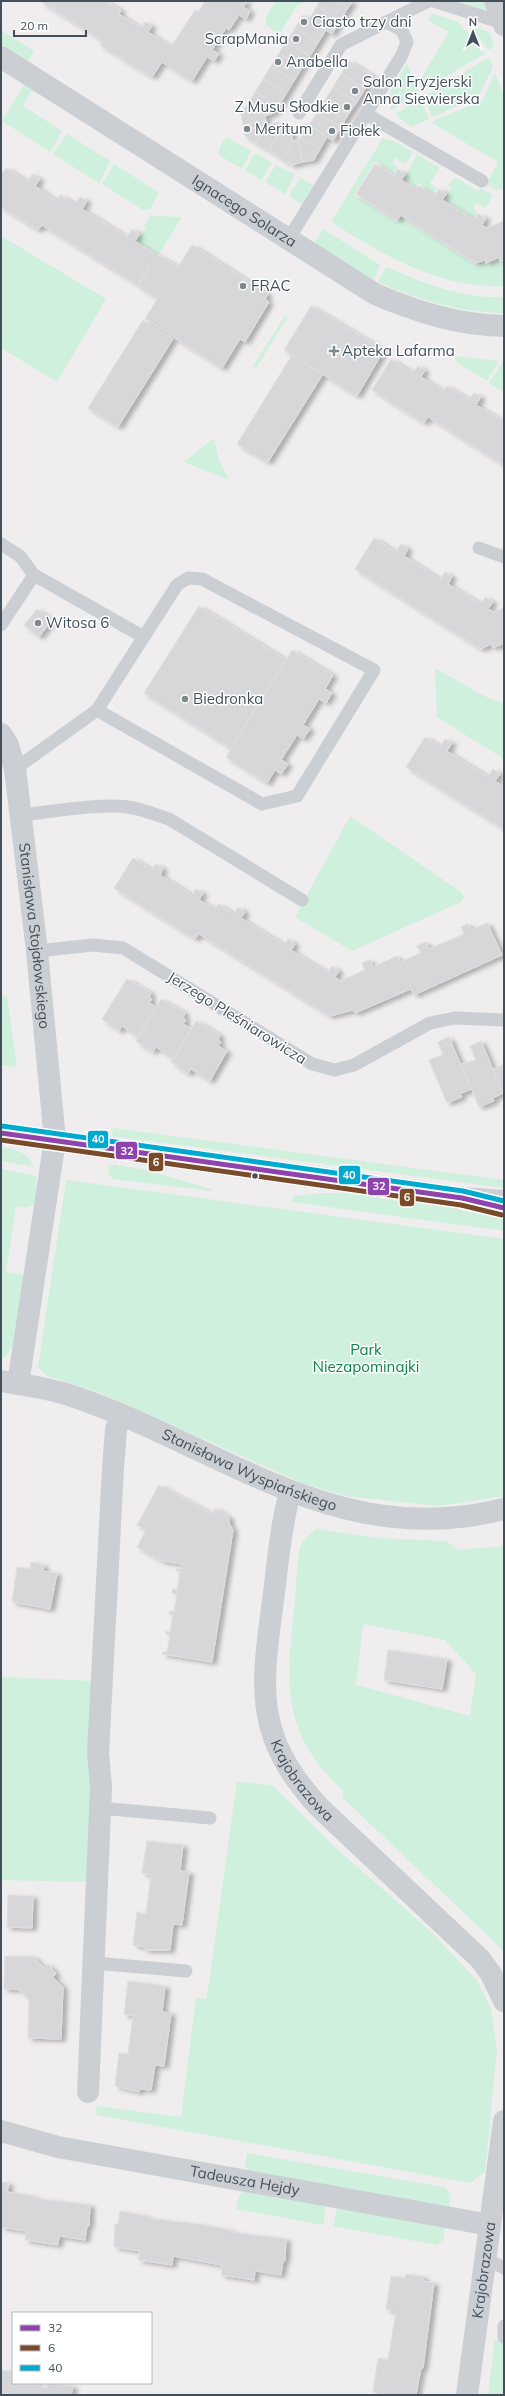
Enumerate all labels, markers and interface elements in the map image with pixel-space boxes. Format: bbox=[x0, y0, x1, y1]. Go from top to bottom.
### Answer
scale bar bbox=[14, 12, 86, 38]
place label: Ciasto trzy dni bbox=[312, 12, 412, 31]
north arrow bbox=[453, 12, 493, 52]
text: N bbox=[469, 15, 477, 29]
marker: Ciasto trzy dni bbox=[299, 17, 309, 27]
text: 20 m bbox=[20, 18, 48, 33]
place label: ScrapMania bbox=[205, 29, 288, 48]
marker: ScrapMania bbox=[291, 34, 301, 44]
place label: Anabella bbox=[286, 52, 348, 71]
marker: Anabella bbox=[273, 57, 283, 67]
place label: Salon Fryzjerski Anna Siewierska bbox=[363, 72, 480, 108]
marker: Salon Fryzjerski Anna Siewierska bbox=[350, 86, 360, 96]
place label: Z Musu Słodkie bbox=[235, 97, 339, 116]
marker: Z Musu Słodkie bbox=[342, 102, 352, 112]
place label: Meritum bbox=[255, 119, 312, 138]
place label: Fiołek bbox=[340, 121, 380, 140]
marker: Meritum bbox=[242, 124, 252, 134]
marker: Fiołek bbox=[327, 126, 337, 136]
street label: Ignacego Solarza bbox=[189, 170, 301, 251]
place label: FRAC bbox=[251, 276, 291, 295]
marker: FRAC bbox=[238, 281, 248, 291]
place label: Apteka Lafarma bbox=[342, 341, 455, 360]
marker: Apteka Lafarma bbox=[329, 346, 339, 356]
place label: Witosa 6 bbox=[46, 613, 109, 632]
marker: Witosa 6 bbox=[33, 618, 43, 628]
place label: Biedronka bbox=[193, 689, 263, 708]
marker: Biedronka bbox=[180, 694, 190, 704]
street label: Stanisława Stojałowskiego bbox=[15, 842, 54, 1030]
street label: Jerzego Pleśniarowicza bbox=[164, 967, 310, 1068]
line badge: 40 bbox=[87, 1130, 109, 1149]
text: 40 bbox=[91, 1132, 105, 1146]
line badge: 32 bbox=[115, 1141, 138, 1160]
text: 32 bbox=[120, 1144, 134, 1158]
line badge: 6 bbox=[148, 1152, 164, 1172]
text: 6 bbox=[153, 1155, 160, 1169]
line badge: 40 bbox=[338, 1165, 361, 1185]
text: 40 bbox=[342, 1168, 356, 1182]
unlabelled marker bbox=[250, 1171, 260, 1181]
line badge: 32 bbox=[367, 1177, 390, 1196]
text: 32 bbox=[372, 1179, 386, 1193]
line badge: 6 bbox=[399, 1188, 415, 1207]
text: 6 bbox=[404, 1190, 411, 1204]
park label: Park Niezapominajki bbox=[313, 1340, 419, 1376]
street label: Stanisława Wyspiańskiego bbox=[159, 1424, 339, 1515]
street label: Krajobrazowa bbox=[267, 1736, 338, 1825]
street label: Tadeusza Hejdy bbox=[189, 2161, 301, 2199]
street label: Krajobrazowa bbox=[467, 2220, 499, 2320]
legend bbox=[12, 2312, 152, 2384]
text: 32 bbox=[48, 2320, 62, 2335]
text: 6 bbox=[48, 2340, 55, 2355]
text: 40 bbox=[48, 2360, 62, 2375]

